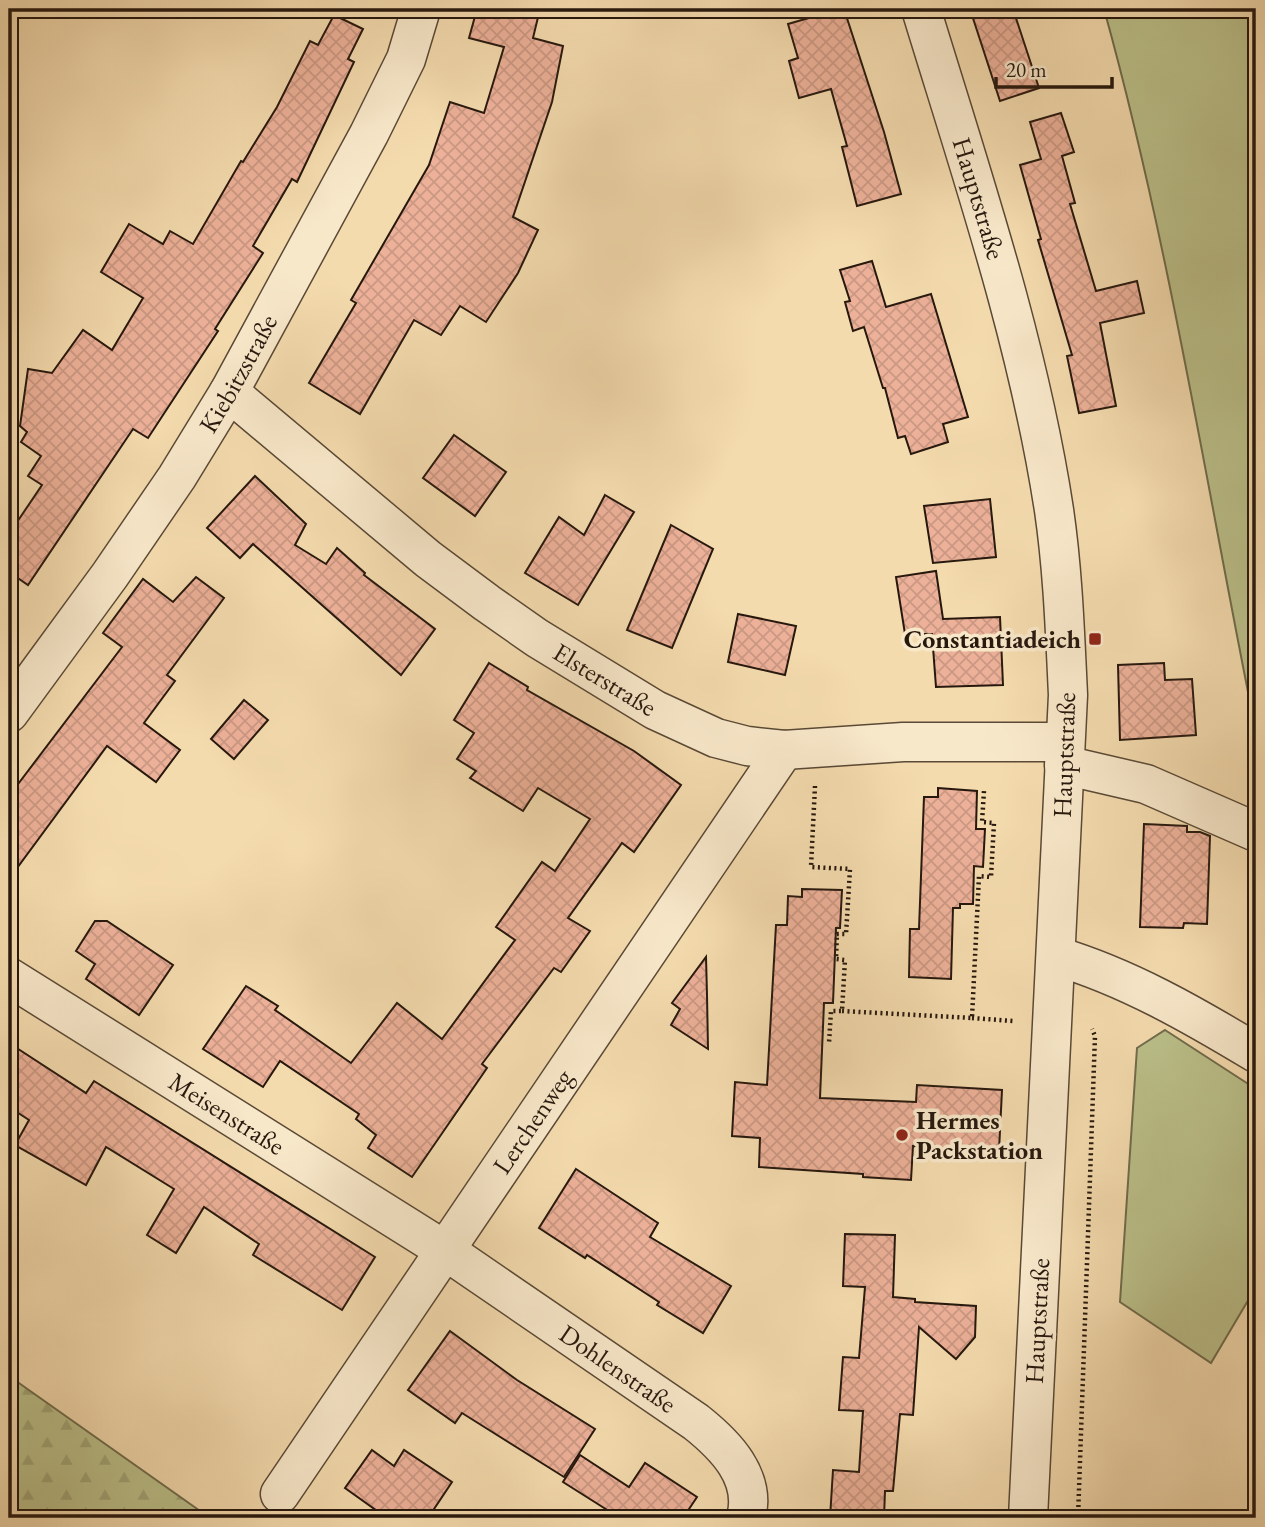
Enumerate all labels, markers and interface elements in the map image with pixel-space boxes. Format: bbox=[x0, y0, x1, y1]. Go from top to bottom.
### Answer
scale bar bbox=[996, 46, 1111, 90]
text: 20 m bbox=[1006, 56, 1047, 83]
street label: Hauptstraße bbox=[945, 133, 1013, 263]
street label: Kiebitzstraße bbox=[191, 308, 285, 439]
place label: Constantiadeich bbox=[904, 622, 1081, 656]
marker: Constantiadeich bbox=[1087, 631, 1103, 647]
street label: Elsterstraße bbox=[547, 635, 663, 724]
street label: Hauptstraße bbox=[1045, 692, 1083, 818]
street label: Lerchenweg bbox=[485, 1062, 580, 1181]
street label: Meisenstraße bbox=[162, 1064, 291, 1163]
place label: Hermes Packstation bbox=[916, 1103, 1043, 1167]
marker: Hermes Packstation bbox=[894, 1127, 910, 1143]
street label: Hauptstraße bbox=[1017, 1257, 1057, 1385]
street label: Dohlenstraße bbox=[553, 1317, 683, 1421]

